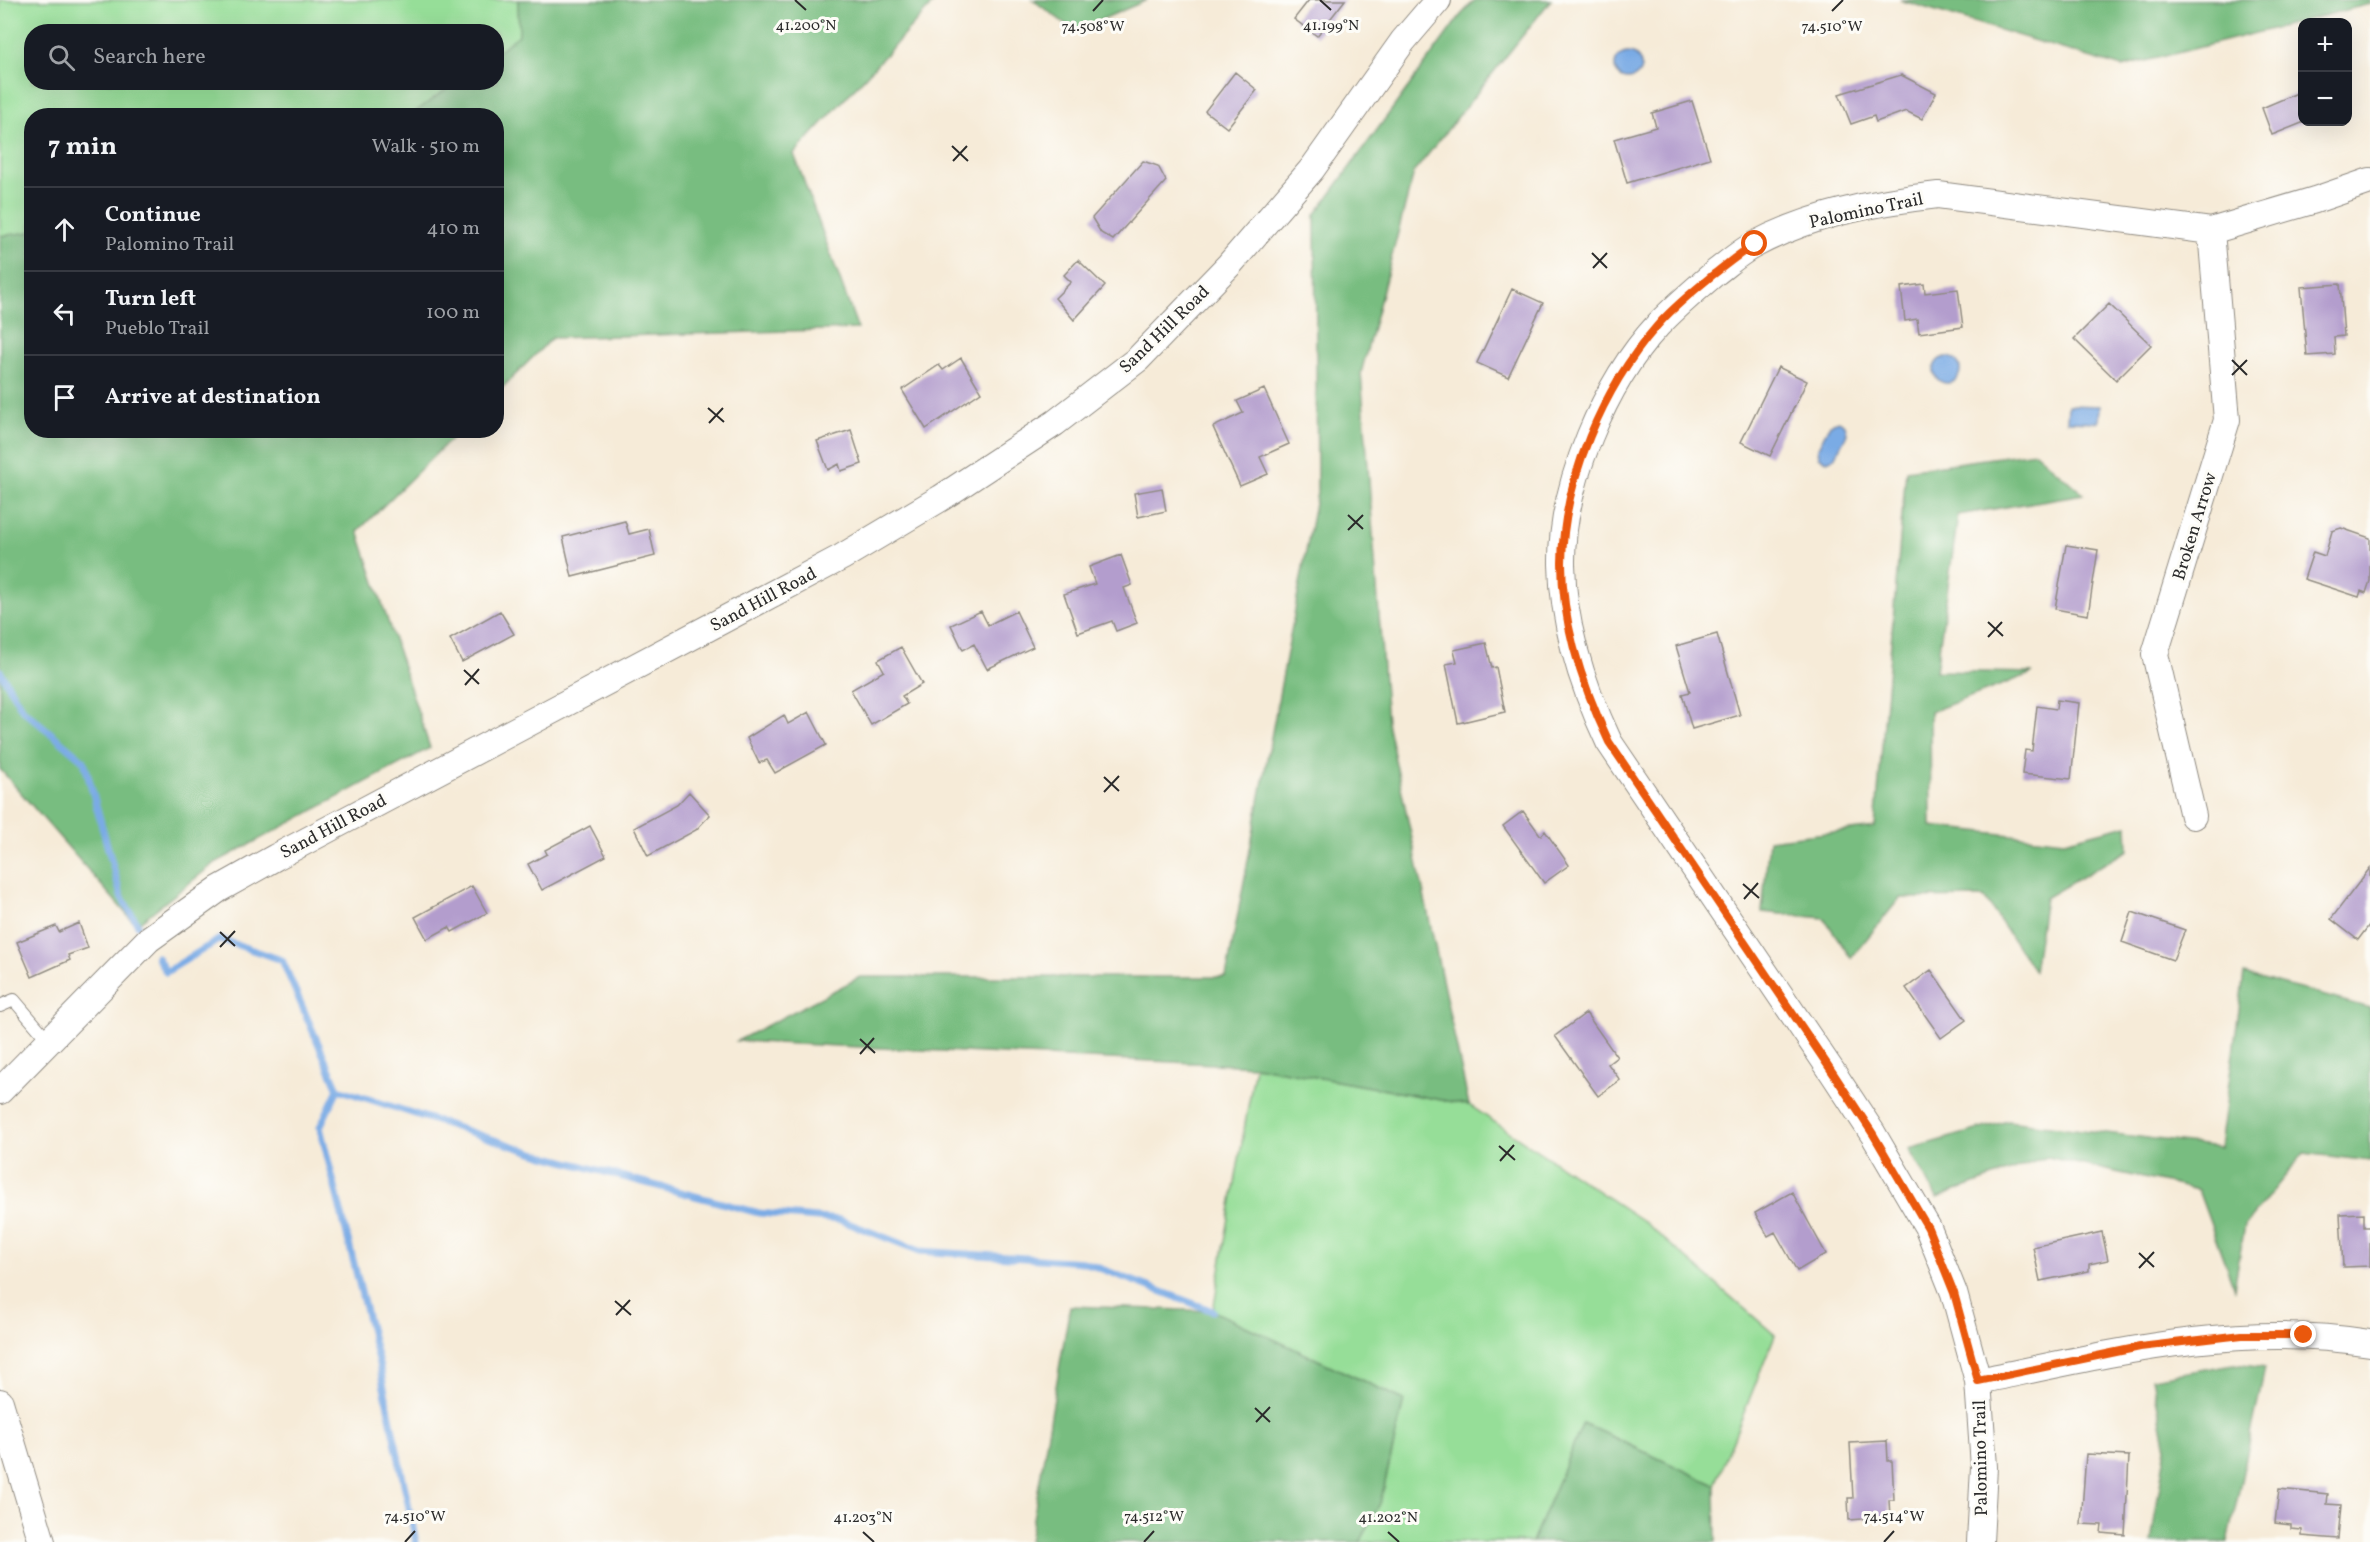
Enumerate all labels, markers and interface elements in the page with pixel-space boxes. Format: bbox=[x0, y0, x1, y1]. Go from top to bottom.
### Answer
text: 41.200°N bbox=[776, 16, 837, 37]
text: 41.199°N bbox=[1303, 16, 1359, 37]
text: 74.508°W bbox=[1062, 17, 1124, 38]
text: 74.510°W bbox=[1801, 17, 1863, 38]
map controls bbox=[2298, 18, 2352, 126]
button: + bbox=[2298, 18, 2352, 72]
search box bbox=[24, 24, 504, 90]
icon: search bbox=[45, 41, 78, 74]
text: Search here bbox=[93, 42, 206, 73]
button: − bbox=[2298, 72, 2352, 126]
text: 7 min bbox=[48, 129, 117, 165]
text: Walk · 510 m bbox=[371, 133, 480, 161]
street label: Palomino Trail bbox=[1807, 187, 1926, 236]
text: Continue bbox=[105, 200, 201, 231]
icon: ahead bbox=[48, 213, 81, 246]
text: 410 m bbox=[427, 215, 480, 243]
route start bbox=[1741, 230, 1767, 256]
text: Palomino Trail bbox=[105, 231, 234, 259]
street label: Sand Hill Road bbox=[1114, 280, 1216, 380]
text: Turn left bbox=[105, 284, 196, 315]
icon: left bbox=[48, 297, 81, 330]
text: 100 m bbox=[426, 299, 480, 327]
text: Pueblo Trail bbox=[105, 315, 209, 343]
icon: arrive bbox=[48, 381, 81, 414]
text: Arrive at destination bbox=[105, 382, 321, 413]
street label: Broken Arrow bbox=[2167, 469, 2224, 583]
street label: Sand Hill Road bbox=[706, 562, 821, 639]
street label: Sand Hill Road bbox=[276, 789, 391, 866]
route end bbox=[2290, 1321, 2316, 1347]
street label: Palomino Trail bbox=[1968, 1400, 1995, 1516]
text: 74.510°W bbox=[384, 1507, 446, 1528]
text: 74.512°W bbox=[1124, 1507, 1184, 1528]
text: 74.514°W bbox=[1864, 1507, 1924, 1528]
text: 41.203°N bbox=[833, 1508, 893, 1529]
text: 41.202°N bbox=[1358, 1508, 1418, 1529]

